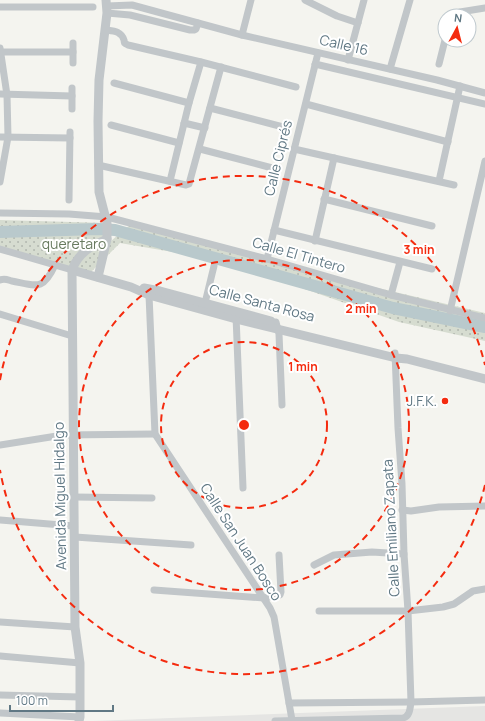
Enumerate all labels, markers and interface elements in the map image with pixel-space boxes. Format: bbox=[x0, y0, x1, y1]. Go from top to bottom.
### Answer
north arrow bbox=[437, 8, 477, 48]
text: N bbox=[453, 10, 463, 26]
street label: Calle 16 bbox=[318, 30, 370, 59]
street label: Calle Ciprés bbox=[259, 118, 296, 198]
street label: Calle El Tintero bbox=[250, 232, 348, 277]
park label: queretaro bbox=[42, 234, 106, 253]
text: 3 min bbox=[403, 241, 435, 258]
street label: Calle Santa Rosa bbox=[207, 279, 317, 326]
text: 2 min bbox=[345, 300, 377, 317]
text: 1 min bbox=[288, 358, 318, 375]
place label: J.F.K. bbox=[407, 391, 437, 410]
marker: J.F.K. bbox=[440, 396, 450, 406]
centre of rings bbox=[237, 418, 251, 432]
street label: Avenida Miguel Hidalgo bbox=[49, 422, 70, 570]
street label: Calle Emiliano Zapata bbox=[377, 459, 404, 597]
street label: Calle San Juan Bosco bbox=[196, 479, 287, 604]
scale bar bbox=[10, 687, 113, 713]
text: 100 m bbox=[16, 692, 48, 709]

